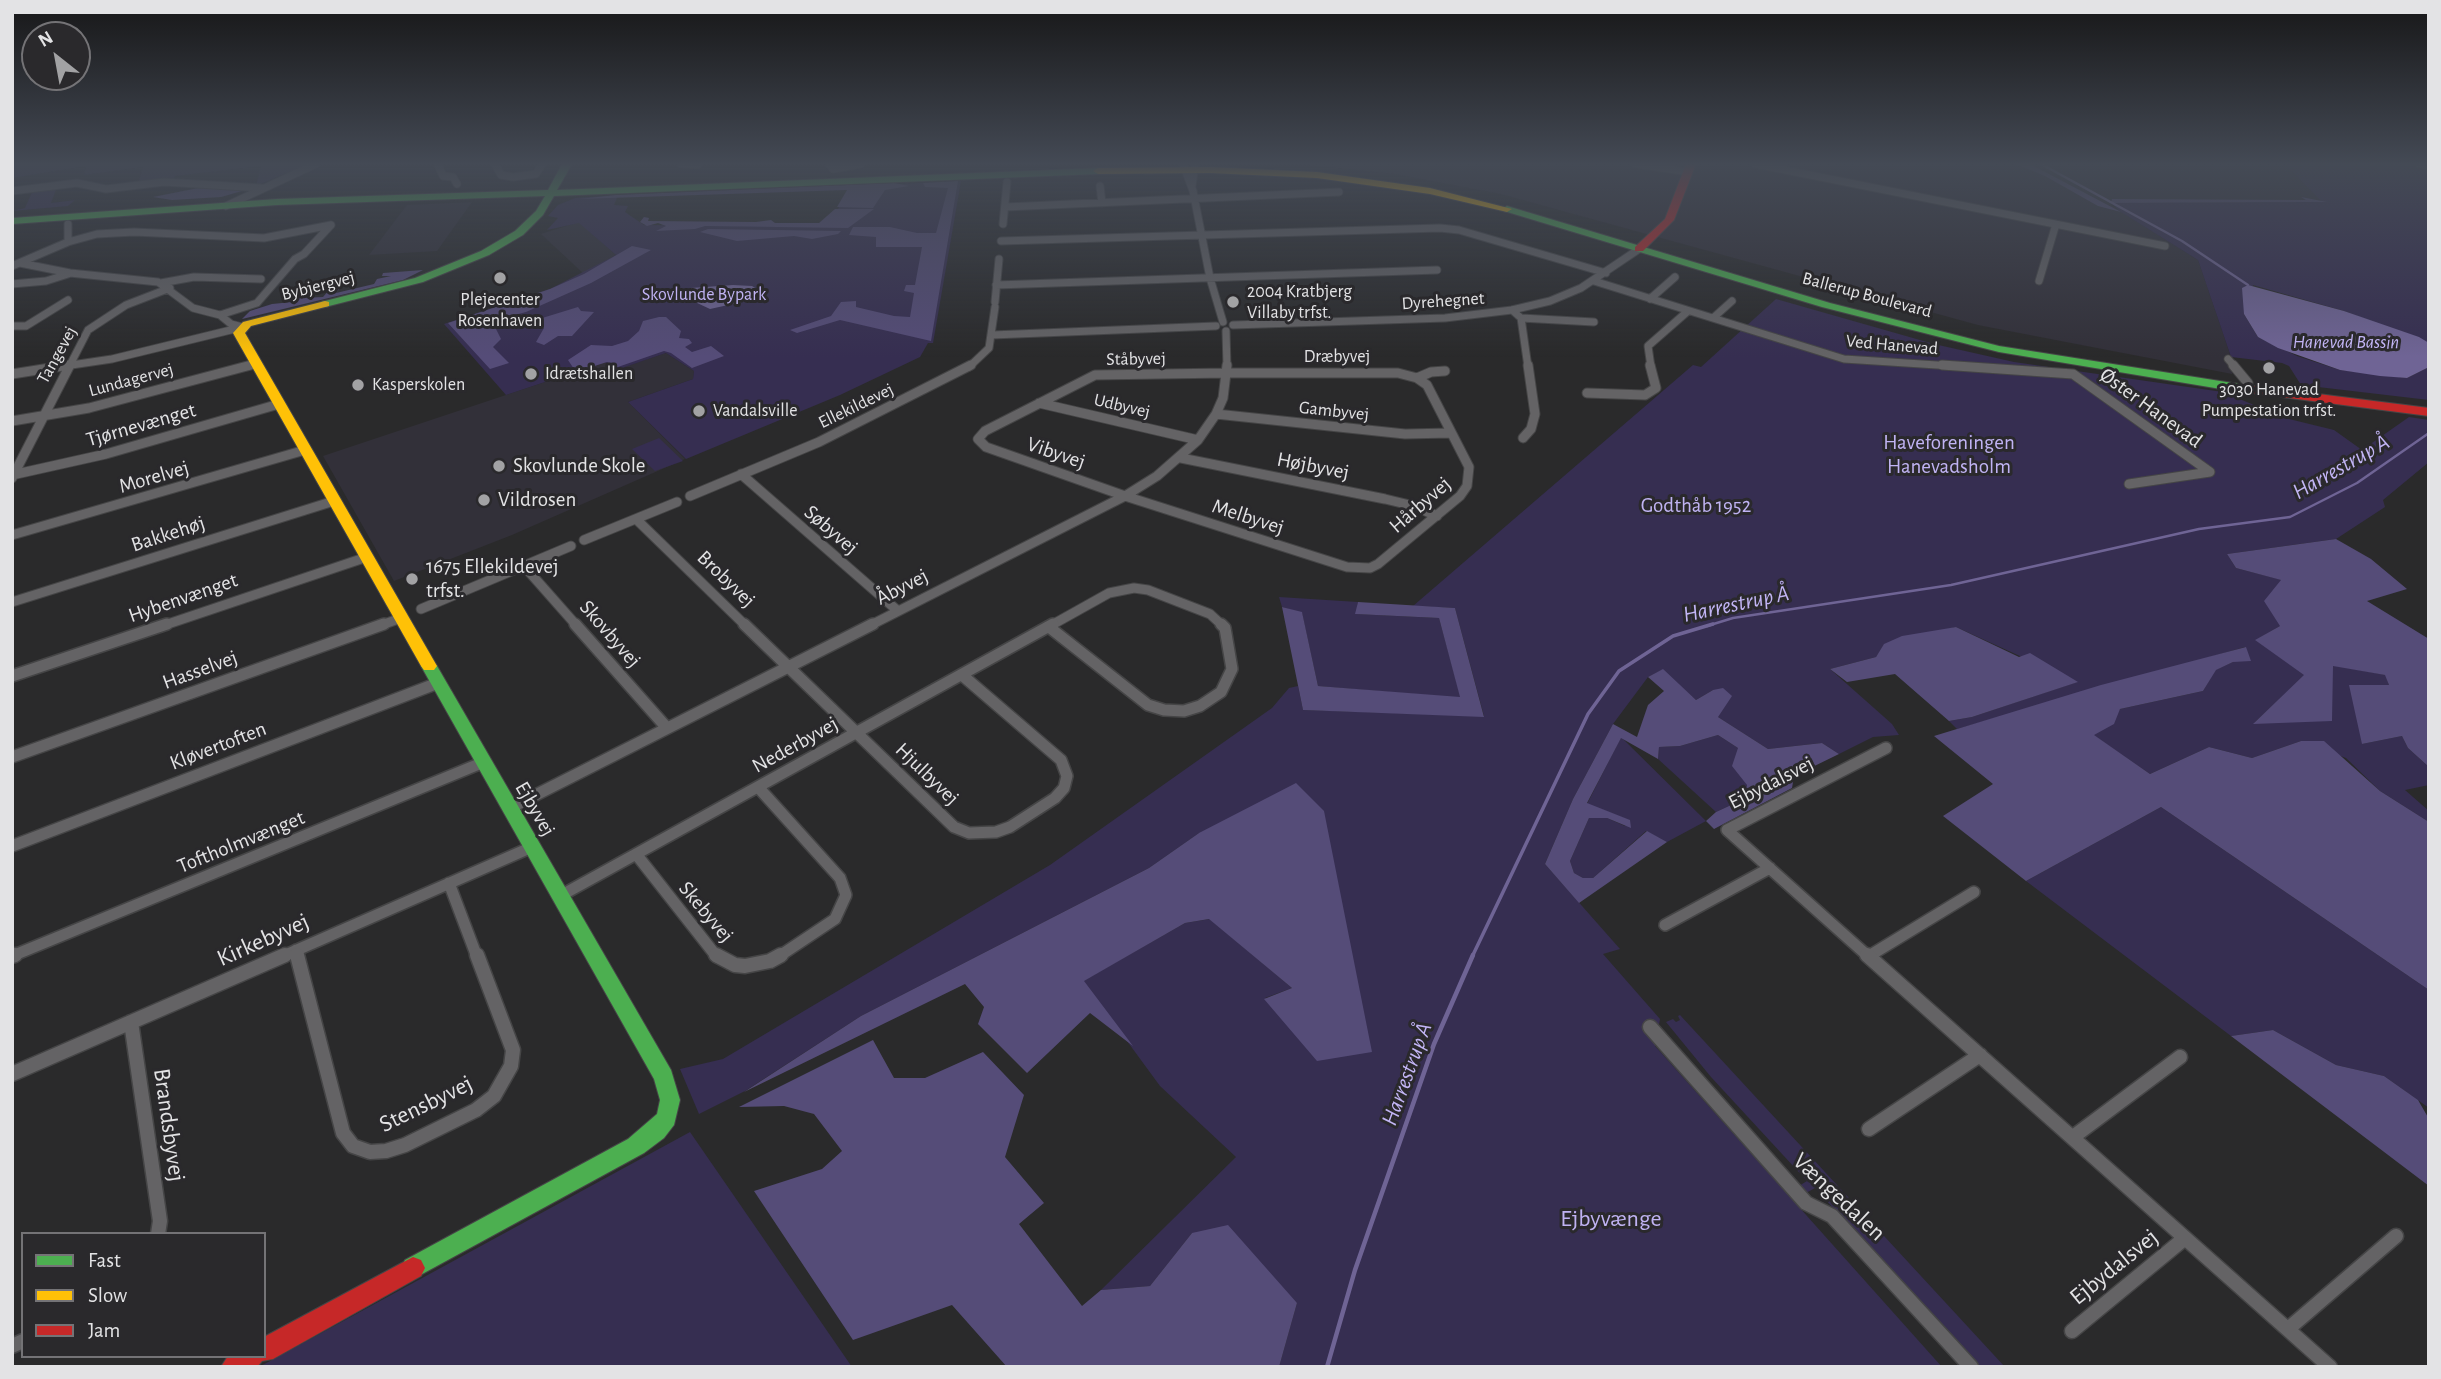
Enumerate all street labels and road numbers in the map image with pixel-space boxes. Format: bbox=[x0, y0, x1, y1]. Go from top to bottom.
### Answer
street label: Bybjergvej bbox=[279, 266, 357, 306]
street label: Ballerup Boulevard bbox=[1800, 267, 1934, 323]
street label: Dyrehegnet bbox=[1401, 287, 1485, 315]
street label: Tangevej bbox=[32, 322, 82, 388]
street label: Ved Hanevad bbox=[1845, 330, 1939, 360]
street label: Dræbyvej bbox=[1304, 346, 1370, 368]
street label: Ståbyvej bbox=[1106, 348, 1166, 370]
street label: Lundagervej bbox=[86, 358, 176, 402]
street label: Øster Hanevad bbox=[2095, 362, 2207, 454]
street label: Ellekildevej bbox=[815, 379, 897, 433]
street label: Udbyvej bbox=[1092, 389, 1152, 423]
street label: Tjørnevænget bbox=[83, 397, 199, 453]
street label: Gambyvej bbox=[1298, 397, 1370, 425]
street label: Vibyvej bbox=[1023, 431, 1089, 475]
street label: Højbyvej bbox=[1275, 447, 1351, 485]
street label: Morelvej bbox=[116, 455, 192, 499]
street label: Hårbyvej bbox=[1384, 471, 1456, 539]
street label: Melbyvej bbox=[1209, 494, 1287, 540]
street label: Søbyvej bbox=[799, 500, 863, 560]
street label: Bakkehøj bbox=[128, 510, 208, 558]
street label: Brobyvej bbox=[692, 545, 760, 613]
street label: Åbyvej bbox=[872, 563, 932, 611]
street label: Hybenvænget bbox=[125, 568, 241, 628]
street label: Skovbyvej bbox=[574, 595, 646, 673]
street label: Hasselvej bbox=[159, 645, 241, 695]
street label: Nederbyvej bbox=[748, 711, 842, 779]
street label: Kløvertoften bbox=[166, 716, 270, 776]
street label: Hjulbyvej bbox=[890, 737, 964, 811]
street label: Ejbydalsvej bbox=[1724, 751, 1818, 815]
street label: Ejbyvej bbox=[509, 777, 561, 841]
street label: Toftholmvænget bbox=[174, 805, 308, 879]
street label: Skebyvej bbox=[673, 876, 739, 948]
street label: Kirkebyvej bbox=[212, 907, 314, 973]
street label: Brandsbyvej bbox=[147, 1066, 191, 1184]
street label: Stensbyvej bbox=[375, 1069, 477, 1139]
street label: Vængedalen bbox=[1787, 1147, 1891, 1247]
street label: Ejbydalsvej bbox=[2064, 1223, 2164, 1311]

